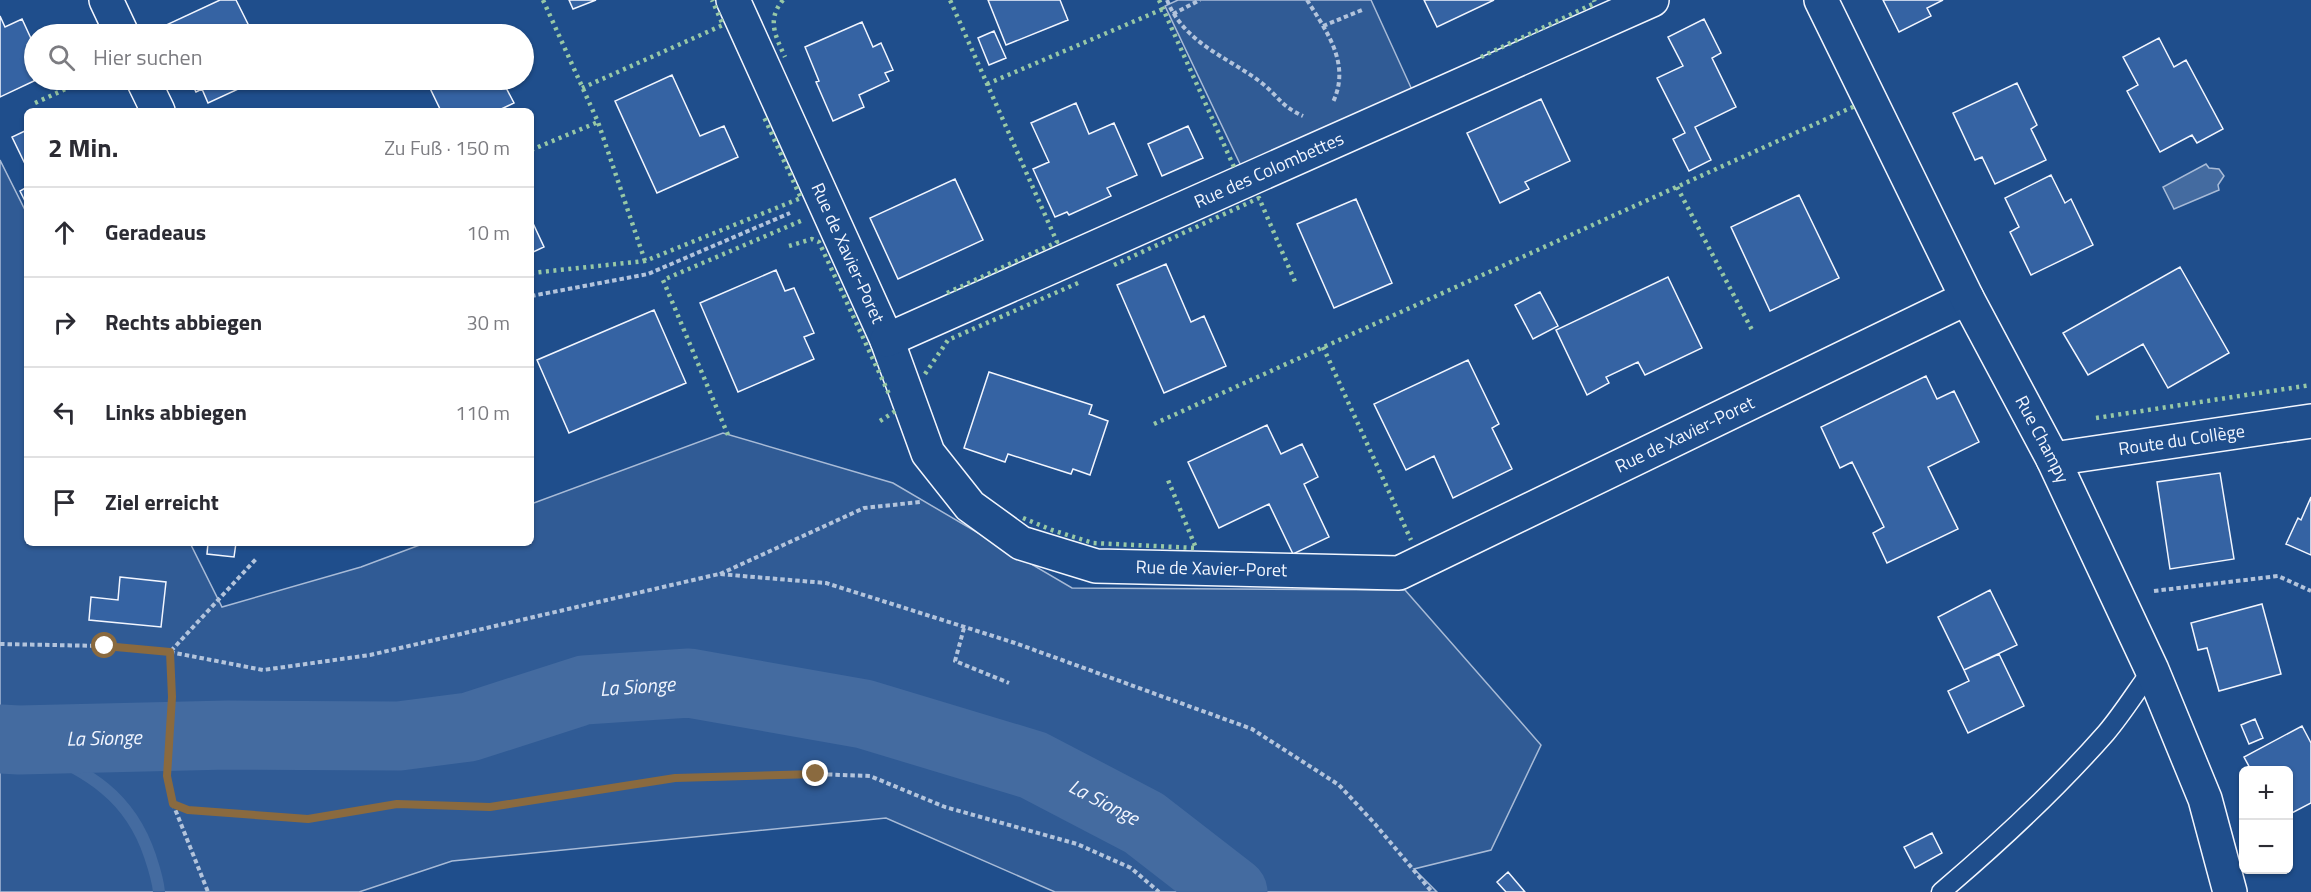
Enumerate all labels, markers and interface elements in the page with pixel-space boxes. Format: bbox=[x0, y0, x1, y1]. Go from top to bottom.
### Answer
search box bbox=[24, 24, 534, 90]
text: Hier suchen bbox=[93, 40, 202, 74]
icon: search bbox=[45, 41, 78, 74]
street label: Rue des Colombettes bbox=[1190, 125, 1348, 215]
text: 2 Min. bbox=[48, 128, 118, 167]
text: Zu Fuß · 150 m bbox=[384, 132, 510, 163]
street label: Rue de Xavier-Poret bbox=[805, 178, 892, 328]
text: Geradeaus bbox=[105, 215, 206, 249]
icon: ahead bbox=[48, 216, 81, 249]
text: 10 m bbox=[466, 217, 510, 248]
text: Rechts abbiegen bbox=[105, 305, 262, 339]
icon: right bbox=[48, 306, 81, 339]
text: 30 m bbox=[466, 307, 510, 338]
street label: Rue de Xavier-Poret bbox=[1610, 389, 1759, 479]
street label: Rue Champy bbox=[2009, 391, 2077, 488]
text: Links abbiegen bbox=[105, 395, 247, 429]
icon: left bbox=[48, 396, 81, 429]
text: 110 m bbox=[455, 397, 510, 428]
street label: Route du Collège bbox=[2117, 417, 2247, 462]
text: Ziel erreicht bbox=[105, 485, 219, 519]
icon: arrive bbox=[48, 486, 81, 519]
street label: Rue de Xavier-Poret bbox=[1135, 553, 1288, 583]
route start bbox=[91, 632, 117, 658]
water label: La Sionge bbox=[599, 668, 678, 704]
water label: La Sionge bbox=[66, 721, 144, 754]
route end bbox=[802, 760, 828, 786]
map controls bbox=[2239, 766, 2293, 874]
button: + bbox=[2239, 766, 2293, 820]
water label: La Sionge bbox=[1064, 770, 1146, 834]
button: − bbox=[2239, 820, 2293, 874]

